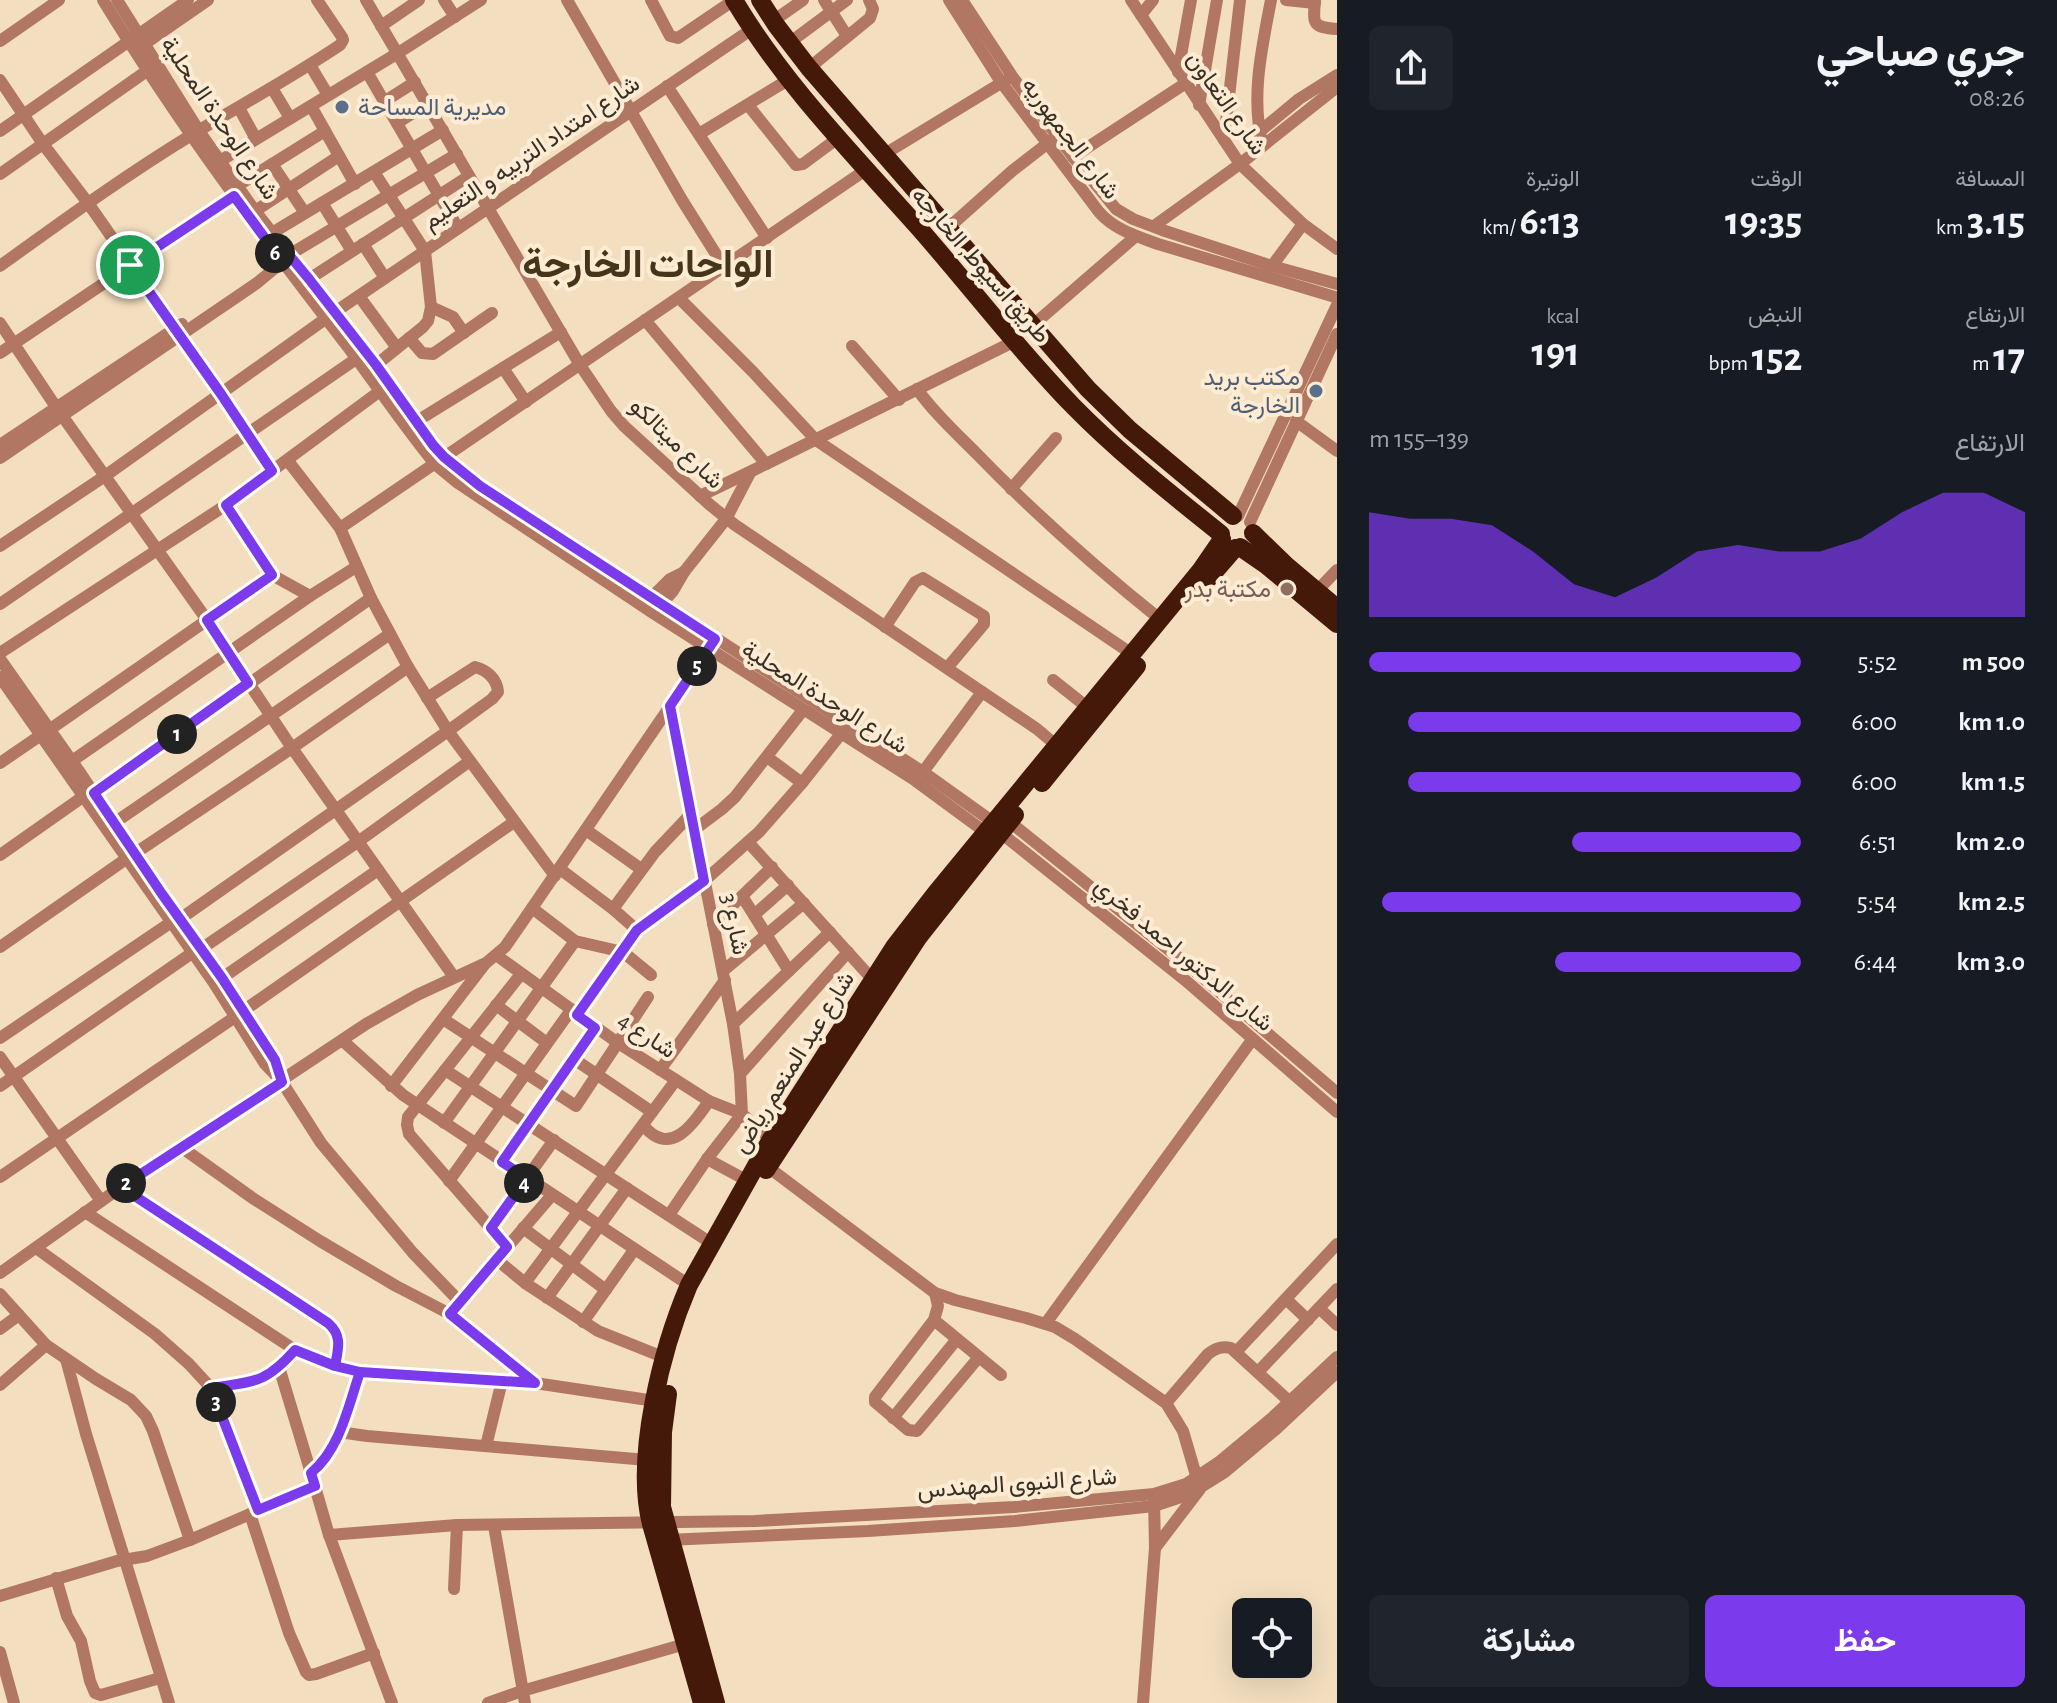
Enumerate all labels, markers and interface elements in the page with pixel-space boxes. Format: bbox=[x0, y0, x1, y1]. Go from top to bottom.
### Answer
button: share bbox=[1369, 26, 1453, 110]
text: جري صباحي bbox=[1816, 31, 2025, 75]
street label: شارع الوحدة المحلية bbox=[153, 33, 282, 206]
street label: شارع التعاون bbox=[1179, 47, 1270, 161]
street label: شارع امتداد التربيه و التعليم bbox=[419, 71, 646, 237]
street label: شارع الجمهوريه bbox=[1014, 73, 1124, 206]
text: 08:26 bbox=[1969, 85, 2025, 111]
place label: مديرية المساحة bbox=[358, 96, 506, 122]
marker: مديرية المساحة bbox=[333, 98, 351, 116]
text: الوتيرة bbox=[1526, 168, 1580, 190]
text: الوقت bbox=[1751, 168, 1802, 190]
text: المسافة bbox=[1955, 168, 2025, 190]
street label: طريق اسيوط, الخارجه bbox=[905, 183, 1054, 349]
text: 6:13 bbox=[1520, 202, 1580, 242]
text: 19:35 bbox=[1725, 202, 1802, 242]
text: 3.15 bbox=[1967, 202, 2025, 242]
text: /km bbox=[1482, 216, 1520, 238]
text: km bbox=[1936, 216, 1967, 238]
pin bbox=[96, 231, 164, 299]
pin: 6 bbox=[255, 233, 295, 273]
text: 6 bbox=[270, 242, 280, 264]
icon: arrive bbox=[108, 243, 152, 287]
district label: الواحات الخارجة bbox=[522, 245, 774, 288]
text: النبض bbox=[1748, 304, 1802, 326]
text: الارتفاع bbox=[1965, 304, 2025, 326]
text: kcal bbox=[1546, 305, 1580, 327]
text: 191 bbox=[1532, 333, 1580, 373]
text: 152 bbox=[1752, 338, 1802, 378]
text: 17 bbox=[1993, 338, 2025, 378]
text: bpm bbox=[1708, 352, 1752, 374]
text: m bbox=[1972, 352, 1993, 374]
place label: مكتب بريد الخارجة bbox=[1203, 366, 1300, 420]
marker: مكتب بريد الخارجة bbox=[1307, 382, 1325, 400]
street label: شارع ميتالكو bbox=[623, 394, 727, 496]
text: 139–155 m bbox=[1369, 426, 1469, 452]
text: الارتفاع bbox=[1954, 430, 2025, 456]
place label: مكتبة بدر bbox=[1184, 578, 1271, 604]
marker: مكتبة بدر bbox=[1278, 580, 1296, 598]
street label: شارع الوحدة المحلية bbox=[736, 637, 912, 761]
pin: 5 bbox=[677, 646, 717, 686]
text: 5:52 bbox=[1857, 649, 1897, 675]
text: 500 m bbox=[1962, 649, 2025, 675]
text: 5 bbox=[692, 655, 702, 677]
text: 6:00 bbox=[1851, 709, 1897, 735]
text: 1.0 km bbox=[1958, 709, 2025, 735]
pin: 1 bbox=[157, 714, 197, 754]
text: 1 bbox=[173, 723, 181, 745]
text: 6:00 bbox=[1851, 769, 1897, 795]
text: 1.5 km bbox=[1961, 769, 2025, 795]
text: 6:51 bbox=[1859, 829, 1897, 855]
text: 2.0 km bbox=[1955, 829, 2025, 855]
street label: شارع الدكتور احمد فخري bbox=[1086, 873, 1277, 1041]
text: 5:54 bbox=[1857, 889, 1897, 915]
text: 2.5 km bbox=[1958, 889, 2025, 915]
street label: شارع 3 bbox=[713, 891, 752, 958]
text: 6:44 bbox=[1854, 949, 1897, 975]
text: 3.0 km bbox=[1956, 949, 2025, 975]
street label: شارع عبد المنعم رياض bbox=[728, 968, 862, 1159]
street label: شارع 4 bbox=[612, 1008, 680, 1066]
pin: 2 bbox=[106, 1163, 146, 1203]
pin: 4 bbox=[504, 1163, 544, 1203]
text: 2 bbox=[121, 1172, 131, 1194]
text: 4 bbox=[518, 1172, 530, 1194]
pin: 3 bbox=[196, 1382, 236, 1422]
text: 3 bbox=[211, 1391, 221, 1413]
street label: شارع النبوى المهندس bbox=[916, 1465, 1118, 1506]
button: مشاركة bbox=[1369, 1595, 1689, 1687]
button: حفظ bbox=[1705, 1595, 2025, 1687]
map controls bbox=[1232, 1598, 1312, 1678]
button: locate bbox=[1232, 1598, 1312, 1678]

